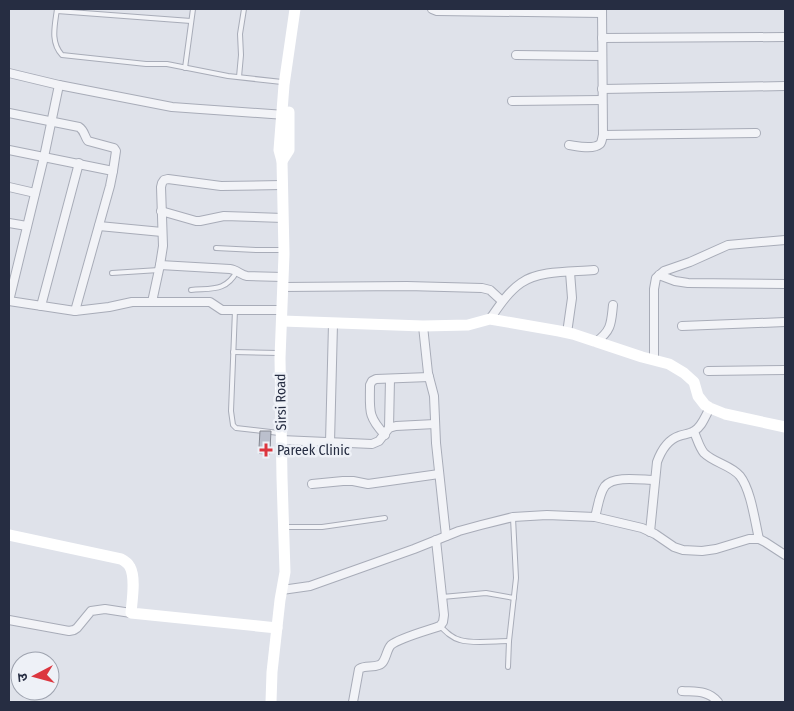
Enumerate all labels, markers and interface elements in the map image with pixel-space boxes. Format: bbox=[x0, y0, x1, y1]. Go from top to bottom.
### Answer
street label: Sirsi Road bbox=[272, 373, 290, 431]
place label: Pareek Clinic bbox=[277, 442, 350, 459]
marker: Pareek Clinic bbox=[259, 443, 273, 457]
north arrow bbox=[10, 651, 60, 701]
text: उ bbox=[14, 672, 31, 682]

